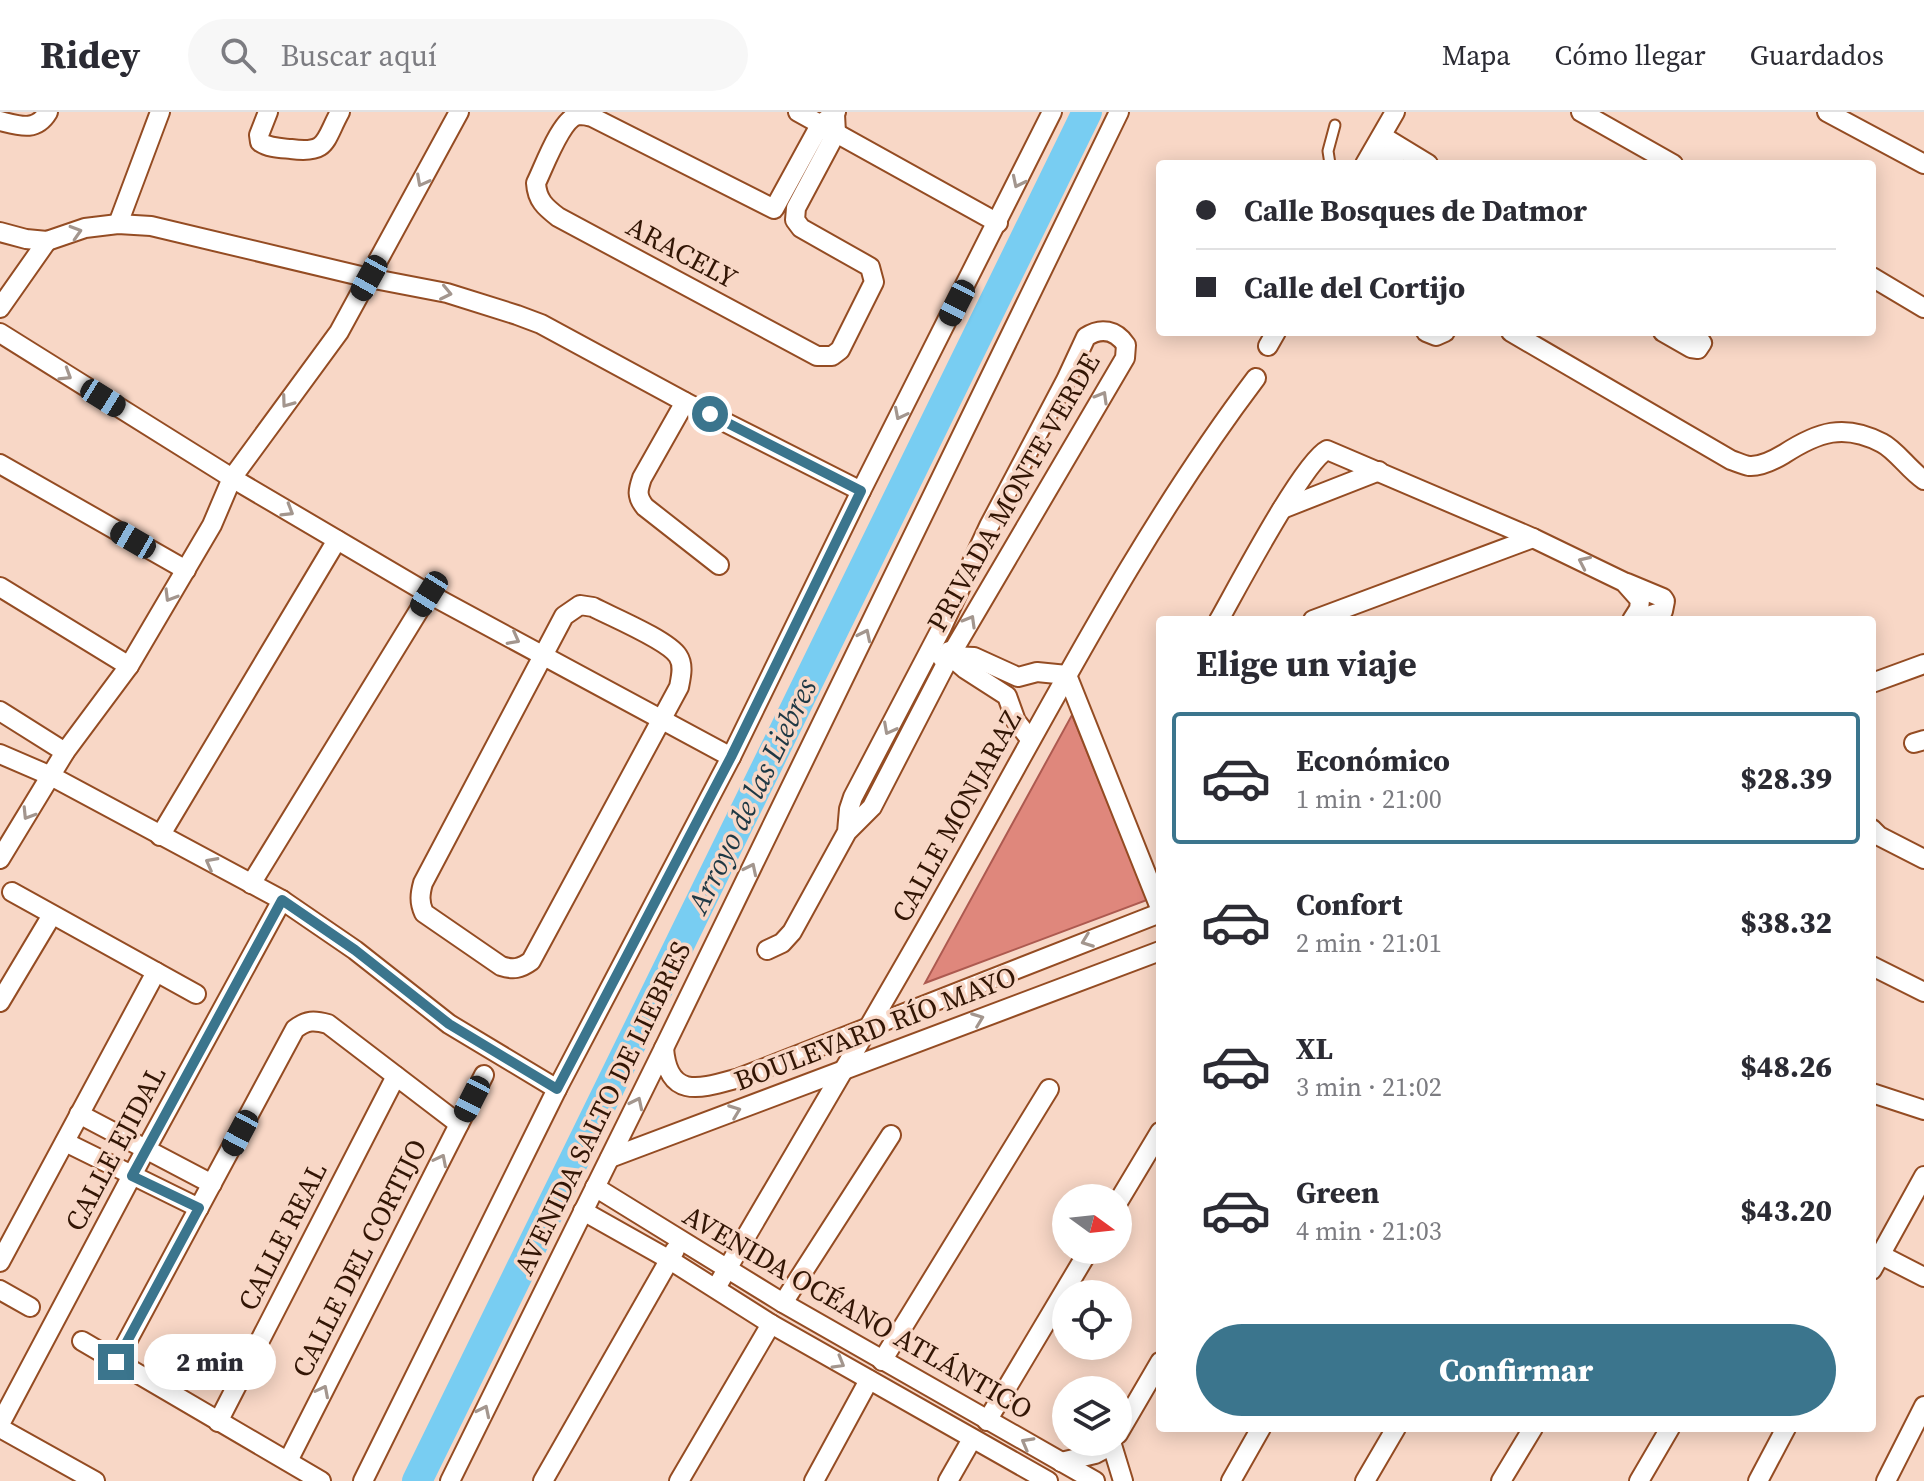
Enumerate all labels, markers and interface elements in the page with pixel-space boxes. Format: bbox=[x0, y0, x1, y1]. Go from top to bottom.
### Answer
search box bbox=[188, 19, 748, 91]
text: Ridey bbox=[40, 29, 140, 81]
icon: search bbox=[216, 33, 260, 77]
text: Buscar aquí bbox=[280, 35, 437, 76]
text: Mapa bbox=[1442, 36, 1511, 74]
text: Cómo llegar bbox=[1555, 36, 1706, 74]
text: Guardados bbox=[1750, 36, 1884, 74]
one-way arrow bbox=[416, 172, 432, 186]
one-way arrow bbox=[1012, 174, 1028, 188]
text: Calle Bosques de Datmor bbox=[1244, 190, 1587, 231]
street label: ARACELY bbox=[620, 207, 744, 297]
one-way arrow bbox=[68, 225, 82, 241]
car bbox=[347, 251, 391, 305]
text: Calle del Cortijo bbox=[1244, 267, 1465, 308]
car bbox=[935, 276, 979, 330]
one-way arrow bbox=[439, 284, 452, 301]
street label: PRIVADA MONTE VERDE bbox=[918, 346, 1108, 638]
one-way arrow bbox=[57, 365, 72, 380]
car bbox=[76, 375, 130, 421]
one-way arrow bbox=[1092, 391, 1108, 406]
one-way arrow bbox=[283, 394, 297, 408]
route start bbox=[692, 396, 728, 432]
one-way arrow bbox=[895, 405, 910, 420]
one-way arrow bbox=[279, 501, 294, 517]
car bbox=[106, 518, 160, 562]
one-way arrow bbox=[1577, 556, 1592, 572]
car bbox=[406, 567, 452, 621]
one-way arrow bbox=[164, 587, 180, 602]
one-way arrow bbox=[960, 615, 976, 630]
one-way arrow bbox=[505, 629, 519, 645]
one-way arrow bbox=[855, 629, 871, 644]
text: Elige un viaje bbox=[1196, 639, 1417, 688]
water label: Arroyo de las Liebres bbox=[676, 671, 826, 922]
street label: CALLE MONJARAZ bbox=[882, 703, 1030, 929]
one-way arrow bbox=[884, 720, 899, 735]
text: Económico bbox=[1296, 740, 1450, 781]
icon: car bbox=[1200, 742, 1272, 814]
text: $28.39 bbox=[1740, 758, 1832, 799]
text: 1 min · 21:00 bbox=[1296, 781, 1442, 817]
one-way arrow bbox=[23, 805, 38, 819]
one-way arrow bbox=[205, 858, 220, 873]
one-way arrow bbox=[741, 863, 757, 878]
text: Confort bbox=[1296, 884, 1402, 925]
icon: car bbox=[1200, 886, 1272, 958]
text: $38.32 bbox=[1740, 902, 1832, 943]
text: 2 min · 21:01 bbox=[1296, 925, 1442, 961]
one-way arrow bbox=[1081, 931, 1095, 948]
street label: AVENIDA SALTO DE LIEBRES bbox=[505, 935, 699, 1281]
street label: BOULEVARD RÍO MAYO bbox=[729, 957, 1021, 1099]
one-way arrow bbox=[971, 1012, 985, 1029]
text: XL bbox=[1296, 1028, 1333, 1069]
icon: car bbox=[1200, 1030, 1272, 1102]
text: $48.26 bbox=[1740, 1046, 1832, 1087]
street label: CALLE EJIDAL bbox=[55, 1058, 175, 1238]
text: 3 min · 21:02 bbox=[1296, 1069, 1442, 1105]
car bbox=[450, 1072, 494, 1126]
one-way arrow bbox=[627, 1096, 643, 1111]
one-way arrow bbox=[727, 1104, 741, 1121]
car bbox=[218, 1106, 262, 1160]
street label: CALLE DEL CORTIJO bbox=[283, 1133, 435, 1383]
one-way arrow bbox=[431, 1153, 447, 1168]
street label: CALLE REAL bbox=[228, 1155, 336, 1317]
text: Green bbox=[1296, 1172, 1379, 1213]
icon: car bbox=[1200, 1174, 1272, 1246]
north arrow bbox=[1052, 1184, 1132, 1264]
map controls bbox=[1052, 1184, 1132, 1456]
text: $43.20 bbox=[1740, 1190, 1832, 1231]
street label: AVENIDA OCÉANO ATLÁNTICO bbox=[676, 1196, 1040, 1428]
text: 4 min · 21:03 bbox=[1296, 1213, 1442, 1249]
button: locate bbox=[1052, 1280, 1132, 1360]
button: Confirmar bbox=[1196, 1324, 1836, 1416]
callout: 2 min bbox=[144, 1334, 276, 1390]
route end bbox=[98, 1344, 134, 1380]
text: 2 min bbox=[176, 1344, 244, 1380]
one-way arrow bbox=[830, 1353, 845, 1369]
button: layers bbox=[1052, 1376, 1132, 1456]
one-way arrow bbox=[313, 1385, 329, 1400]
one-way arrow bbox=[474, 1404, 490, 1419]
one-way arrow bbox=[1021, 1437, 1035, 1453]

